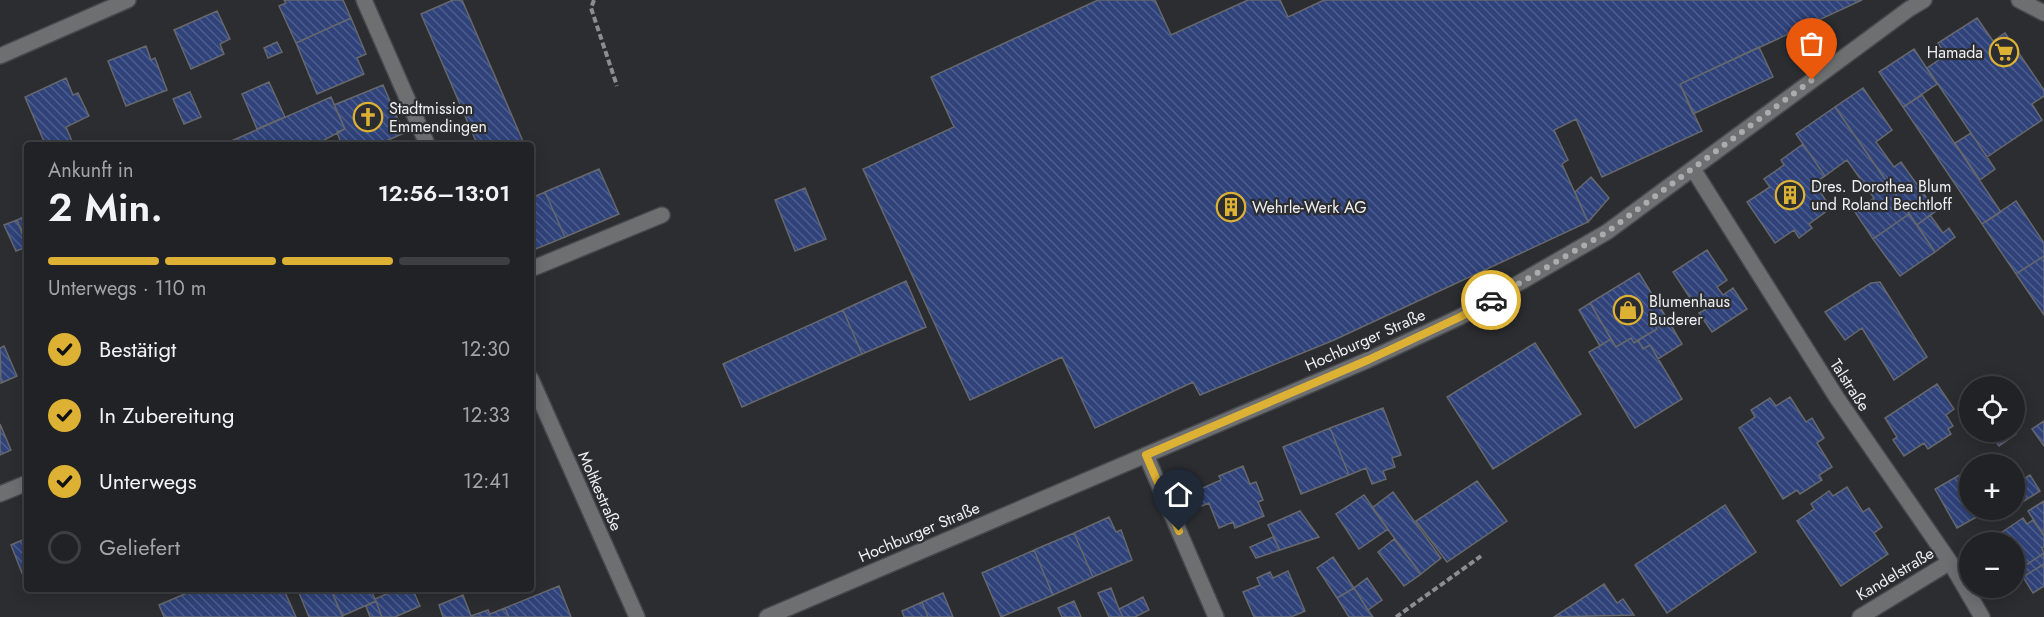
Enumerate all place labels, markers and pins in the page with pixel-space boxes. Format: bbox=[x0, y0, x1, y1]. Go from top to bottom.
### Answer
pin bbox=[1786, 18, 1837, 80]
supermarket icon: Hamada bbox=[1988, 36, 2020, 68]
place label: Hamada bbox=[1927, 41, 1983, 64]
place label: Stadtmission Emmendingen bbox=[389, 97, 487, 138]
church icon: Stadtmission Emmendingen bbox=[352, 101, 384, 133]
place label: Dres. Dorothea Blum und Roland Bechtloff bbox=[1811, 175, 1952, 216]
building icon: Dres. Dorothea Blum und Roland Bechtloff bbox=[1774, 179, 1806, 211]
building icon: Wehrle-Werk AG bbox=[1215, 191, 1247, 223]
place label: Wehrle-Werk AG bbox=[1252, 196, 1367, 219]
place label: Blumenhaus Buderer bbox=[1649, 290, 1730, 331]
shop icon: Blumenhaus Buderer bbox=[1612, 294, 1644, 326]
pin bbox=[1153, 469, 1204, 531]

